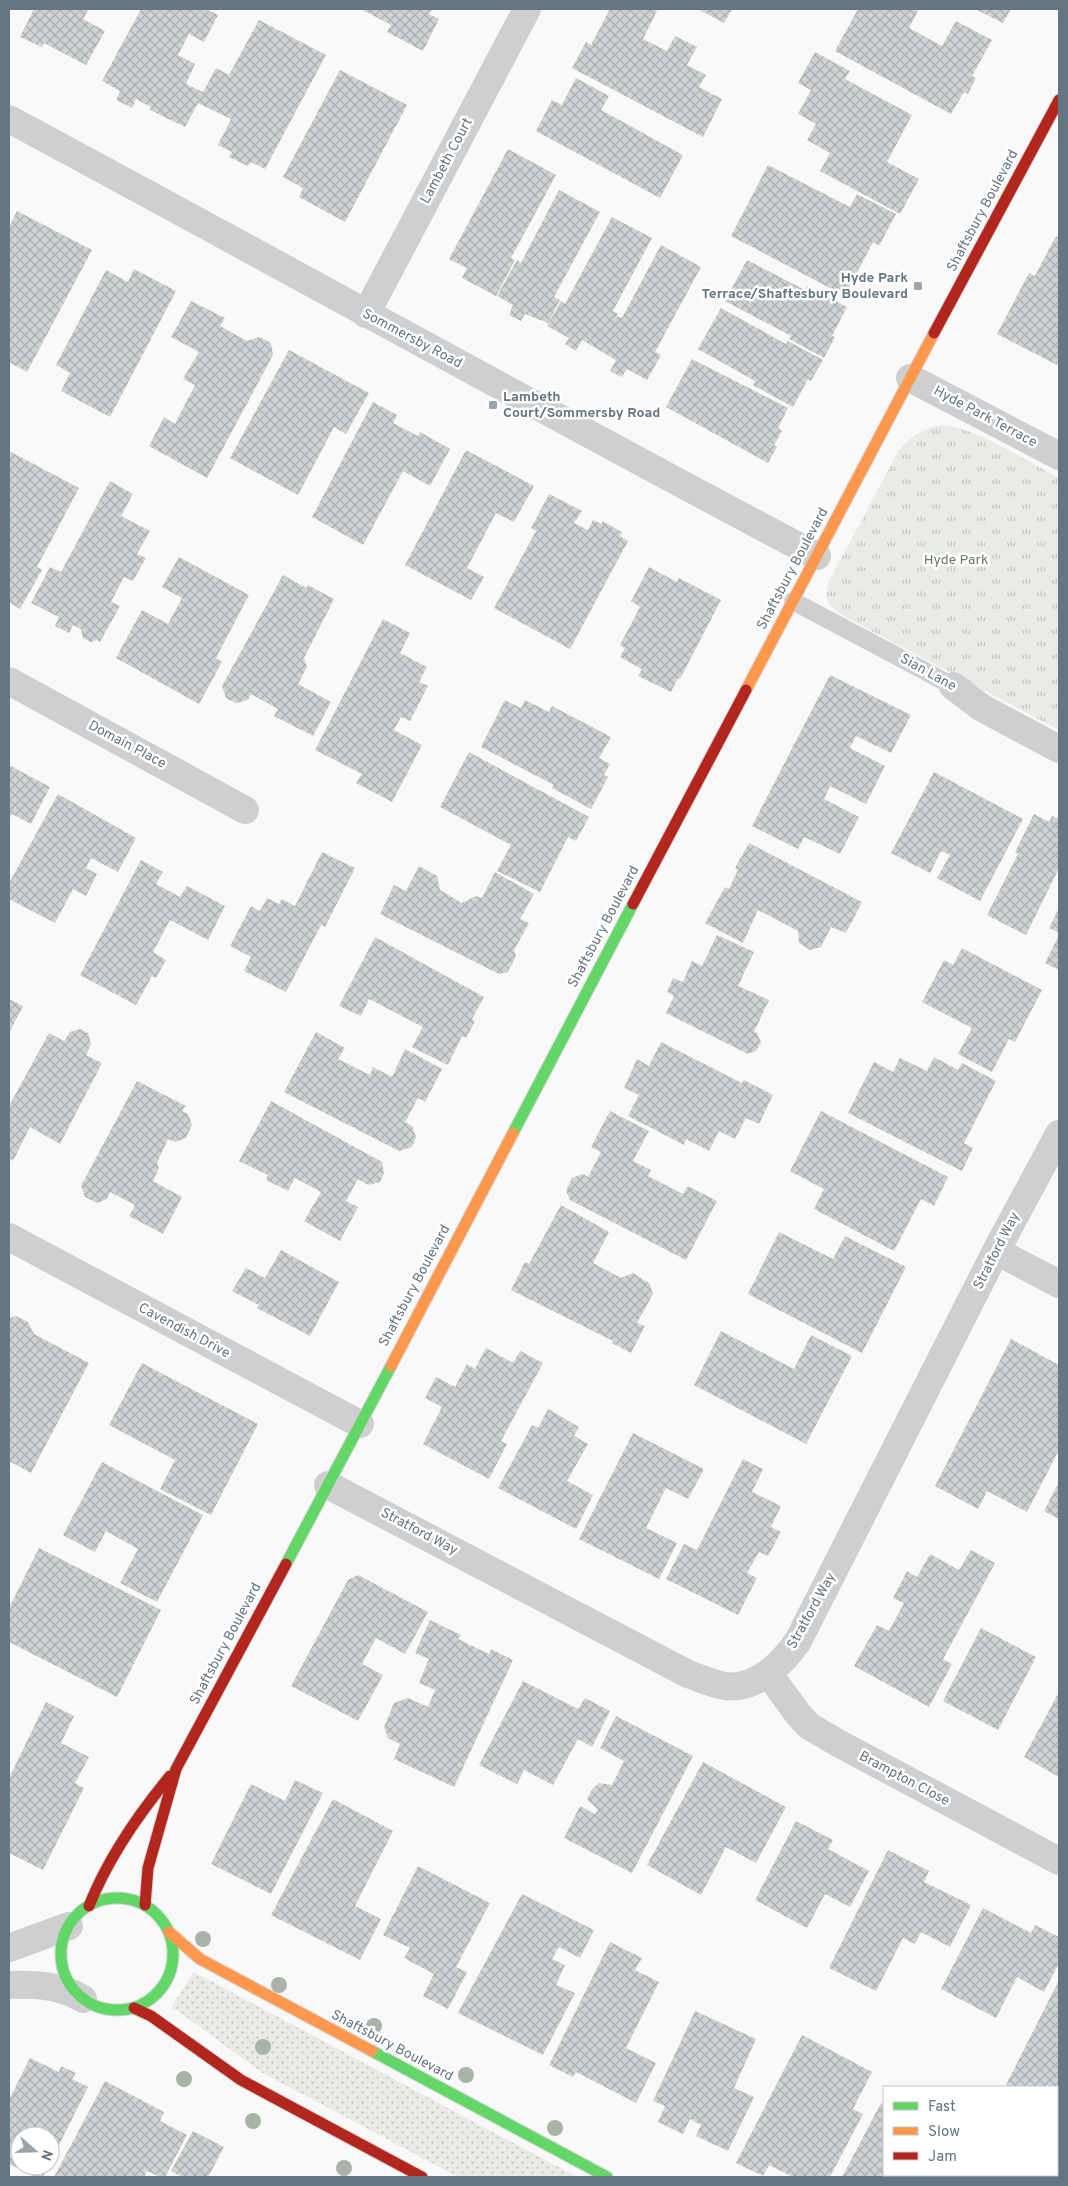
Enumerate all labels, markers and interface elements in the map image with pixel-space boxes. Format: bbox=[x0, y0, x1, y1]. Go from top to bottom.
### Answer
street label: Lambeth Court bbox=[417, 115, 477, 207]
street label: Shaftsbury Boulevard bbox=[944, 147, 1022, 275]
place label: Hyde Park Terrace/Shaftesbury Boulevard bbox=[702, 270, 908, 303]
marker: Hyde Park Terrace/Shaftesbury Boulevard bbox=[912, 280, 924, 292]
street label: Sommersby Road bbox=[359, 306, 465, 372]
street label: Hyde Park Terrace bbox=[930, 383, 1040, 451]
place label: Lambeth Court/Sommersby Road bbox=[503, 389, 660, 422]
marker: Lambeth Court/Sommersby Road bbox=[487, 399, 499, 411]
street label: Shaftsbury Boulevard bbox=[754, 505, 832, 633]
park label: Hyde Park bbox=[924, 552, 988, 569]
street label: Sian Lane bbox=[897, 651, 959, 695]
street label: Domain Place bbox=[85, 717, 169, 773]
street label: Shaftsbury Boulevard bbox=[565, 863, 643, 991]
street label: Stratford Way bbox=[970, 1209, 1024, 1293]
street label: Shaftsbury Boulevard bbox=[376, 1222, 454, 1350]
street label: Cavendish Drive bbox=[135, 1300, 233, 1362]
street label: Stratford Way bbox=[378, 1505, 460, 1559]
street label: Stratford Way bbox=[784, 1570, 840, 1652]
street label: Shaftsbury Boulevard bbox=[187, 1580, 265, 1708]
street label: Brampton Close bbox=[856, 1748, 952, 1810]
street label: Shaftsbury Boulevard bbox=[328, 2007, 456, 2085]
legend bbox=[883, 2086, 1058, 2176]
text: Fast bbox=[928, 2098, 956, 2117]
text: Slow bbox=[928, 2123, 960, 2142]
north arrow bbox=[10, 2126, 60, 2176]
text: N bbox=[36, 2147, 56, 2163]
text: Jam bbox=[928, 2148, 957, 2167]

